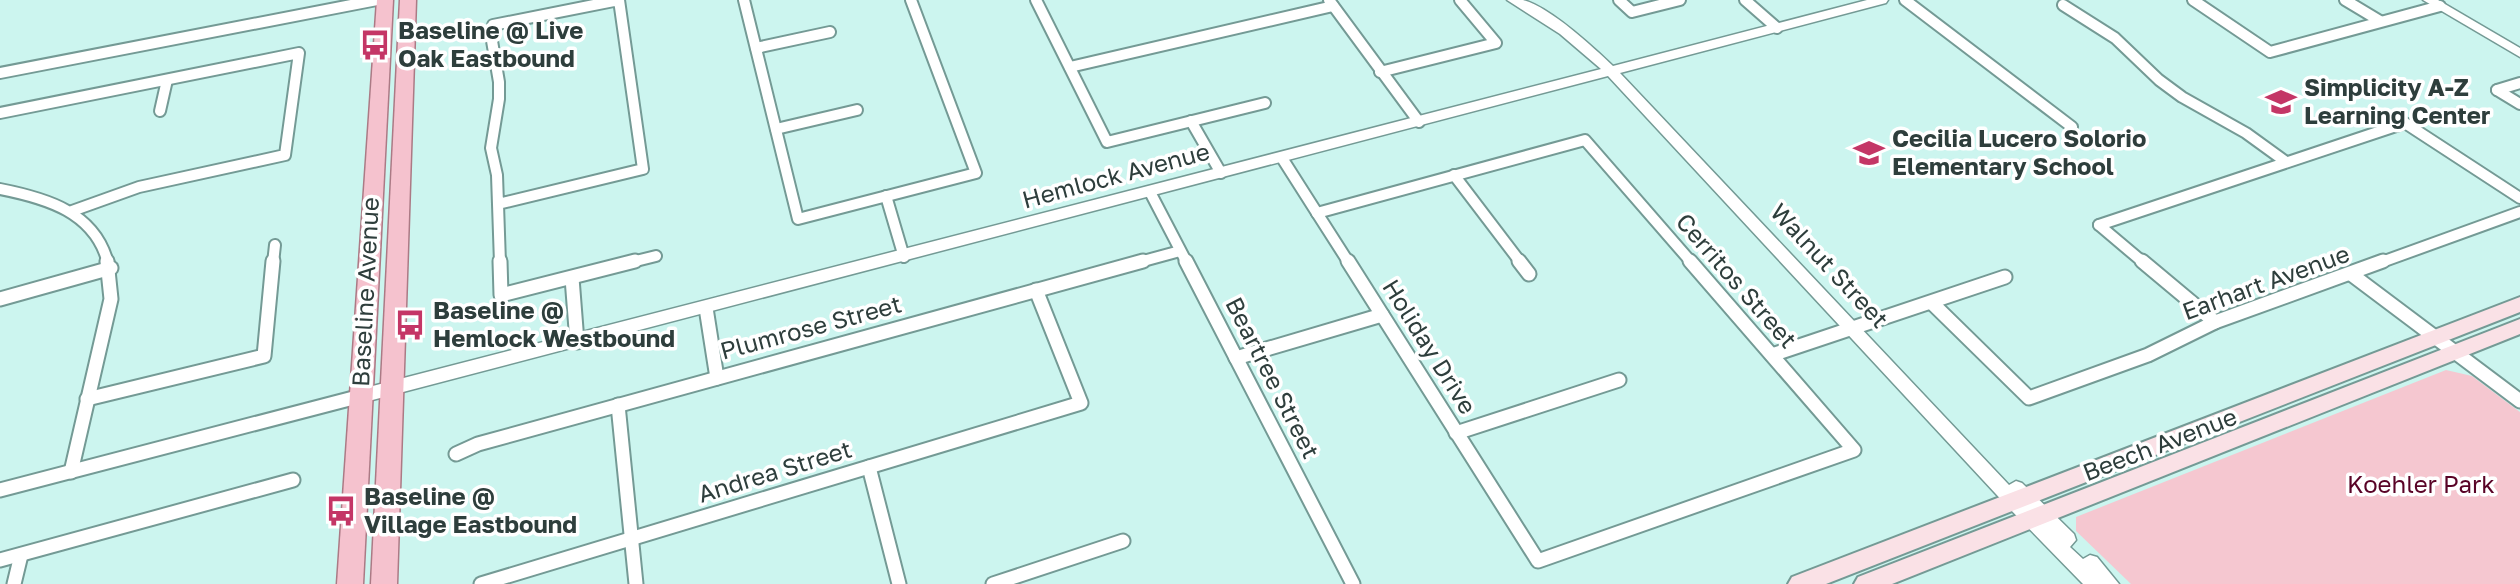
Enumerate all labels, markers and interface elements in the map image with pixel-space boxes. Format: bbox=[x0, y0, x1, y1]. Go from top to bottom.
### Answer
place label: Baseline @ Live Oak Eastbound bbox=[398, 15, 583, 72]
bus stop icon: Baseline @ Live Oak Eastbound bbox=[358, 28, 392, 62]
place label: Simplicity A-Z Learning Center bbox=[2304, 72, 2490, 129]
school or university icon: Simplicity A-Z Learning Center bbox=[2264, 85, 2298, 119]
place label: Cecilia Lucero Solorio Elementary School bbox=[1892, 123, 2146, 180]
street label: Hemlock Avenue bbox=[1019, 136, 1212, 213]
school or university icon: Cecilia Lucero Solorio Elementary School bbox=[1852, 136, 1886, 170]
street label: Baseline Avenue bbox=[345, 196, 384, 387]
street label: Walnut Street bbox=[1765, 197, 1895, 333]
street label: Cerritos Street bbox=[1671, 207, 1804, 353]
street label: Earhart Avenue bbox=[2178, 238, 2353, 325]
street label: Holiday Drive bbox=[1377, 273, 1483, 419]
street label: Plumrose Street bbox=[717, 288, 904, 365]
street label: Beartree Street bbox=[1220, 292, 1326, 463]
place label: Baseline @ Hemlock Westbound bbox=[433, 295, 675, 352]
bus stop icon: Baseline @ Hemlock Westbound bbox=[393, 308, 427, 342]
street label: Beech Avenue bbox=[2078, 401, 2241, 486]
street label: Andrea Street bbox=[694, 433, 855, 508]
park label: Koehler Park bbox=[2347, 469, 2495, 498]
place label: Baseline @ Village Eastbound bbox=[364, 481, 577, 538]
bus stop icon: Baseline @ Village Eastbound bbox=[324, 494, 358, 528]

